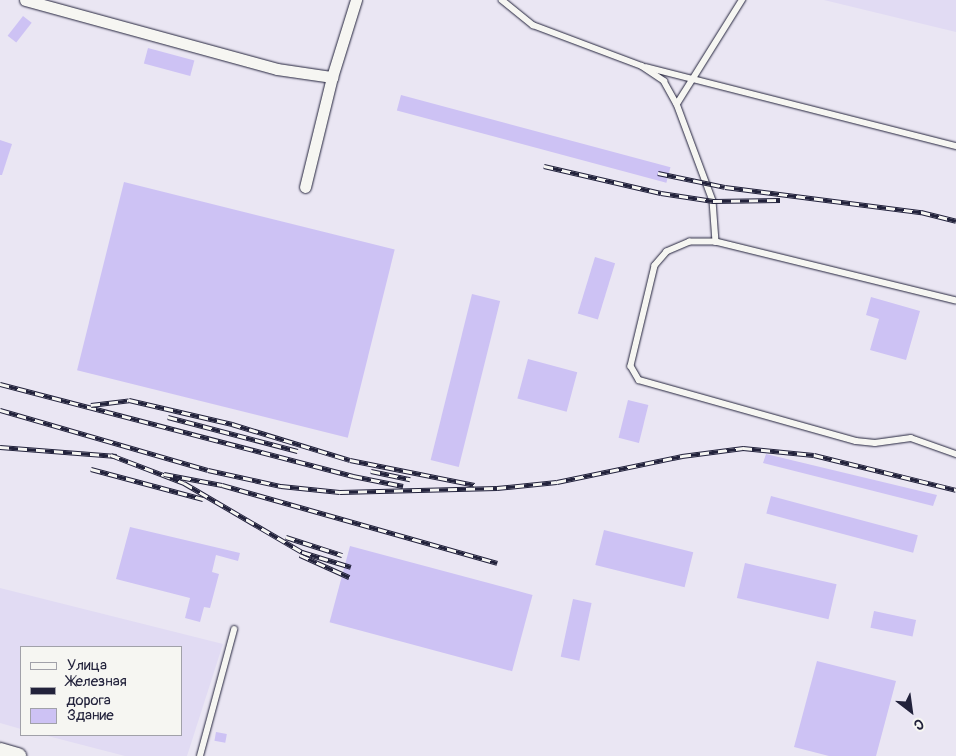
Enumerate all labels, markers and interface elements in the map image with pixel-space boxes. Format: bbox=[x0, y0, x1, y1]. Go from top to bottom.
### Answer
legend bbox=[20, 646, 182, 736]
text: Улица bbox=[67, 656, 107, 675]
text: Железная дорога bbox=[66, 672, 127, 710]
north arrow bbox=[886, 686, 936, 736]
text: Здание bbox=[67, 706, 114, 725]
text: С bbox=[911, 715, 927, 734]

